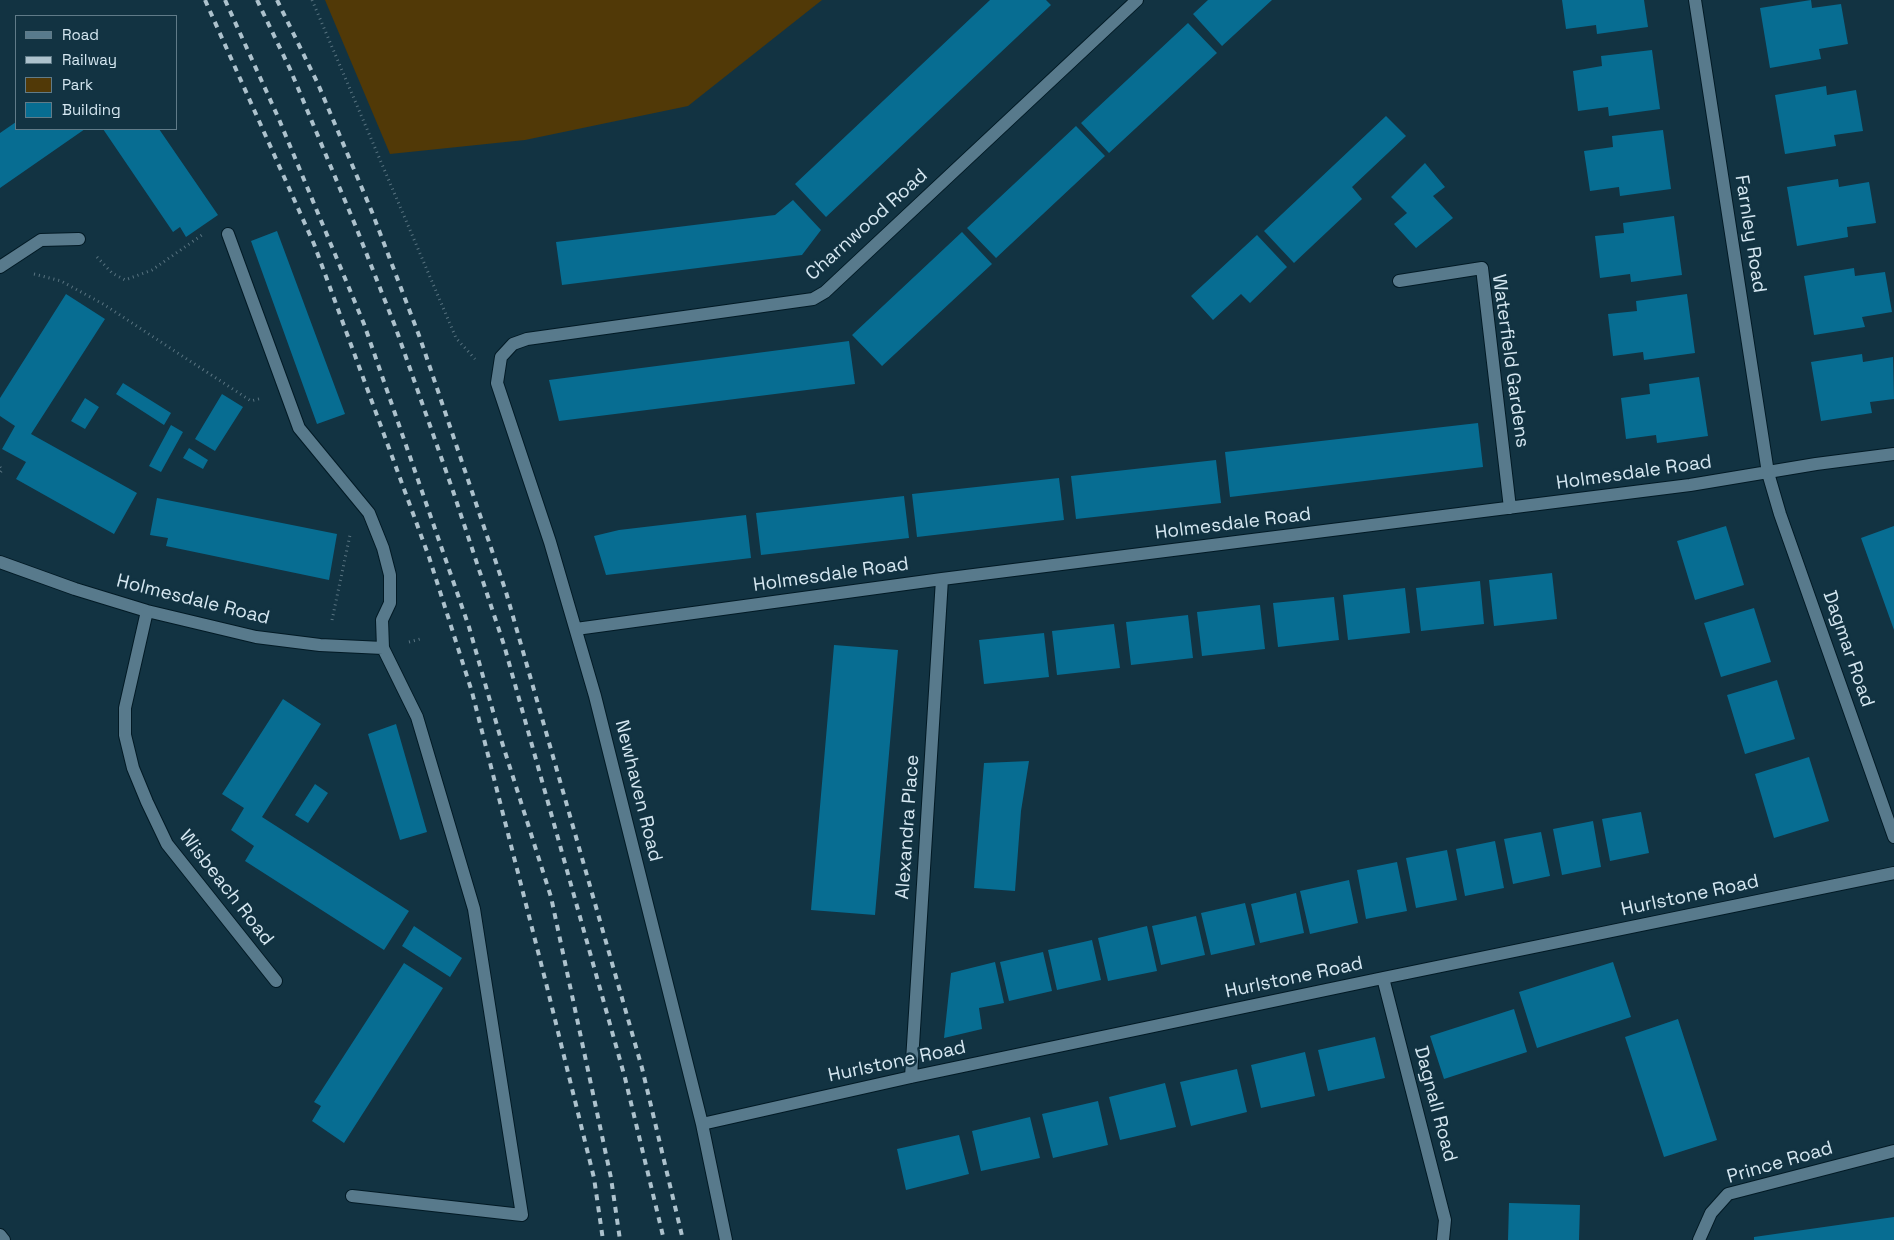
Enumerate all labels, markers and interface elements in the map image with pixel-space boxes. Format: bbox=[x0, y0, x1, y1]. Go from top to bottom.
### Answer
legend bbox=[15, 15, 178, 130]
text: Road bbox=[62, 25, 99, 44]
text: Railway bbox=[62, 50, 117, 69]
text: Park bbox=[62, 75, 93, 94]
text: Building bbox=[62, 100, 121, 119]
street label: Charnwood Road bbox=[801, 164, 933, 286]
street label: Farnley Road bbox=[1729, 173, 1771, 295]
street label: Waterfield Gardens bbox=[1487, 273, 1533, 449]
street label: Holmesdale Road bbox=[1555, 451, 1713, 495]
street label: Holmesdale Road bbox=[1154, 503, 1312, 545]
street label: Holmesdale Road bbox=[752, 553, 910, 597]
street label: Holmesdale Road bbox=[114, 570, 272, 630]
street label: Dagmar Road bbox=[1817, 588, 1879, 710]
street label: Newhaven Road bbox=[609, 718, 667, 864]
street label: Alexandra Place bbox=[892, 754, 924, 900]
street label: Wisbeach Road bbox=[174, 826, 278, 950]
street label: Hurlstone Road bbox=[1619, 870, 1761, 922]
street label: Hurlstone Road bbox=[1223, 952, 1365, 1004]
street label: Hurlstone Road bbox=[826, 1036, 968, 1088]
street label: Dagnall Road bbox=[1409, 1044, 1461, 1164]
street label: Prince Road bbox=[1724, 1137, 1836, 1189]

